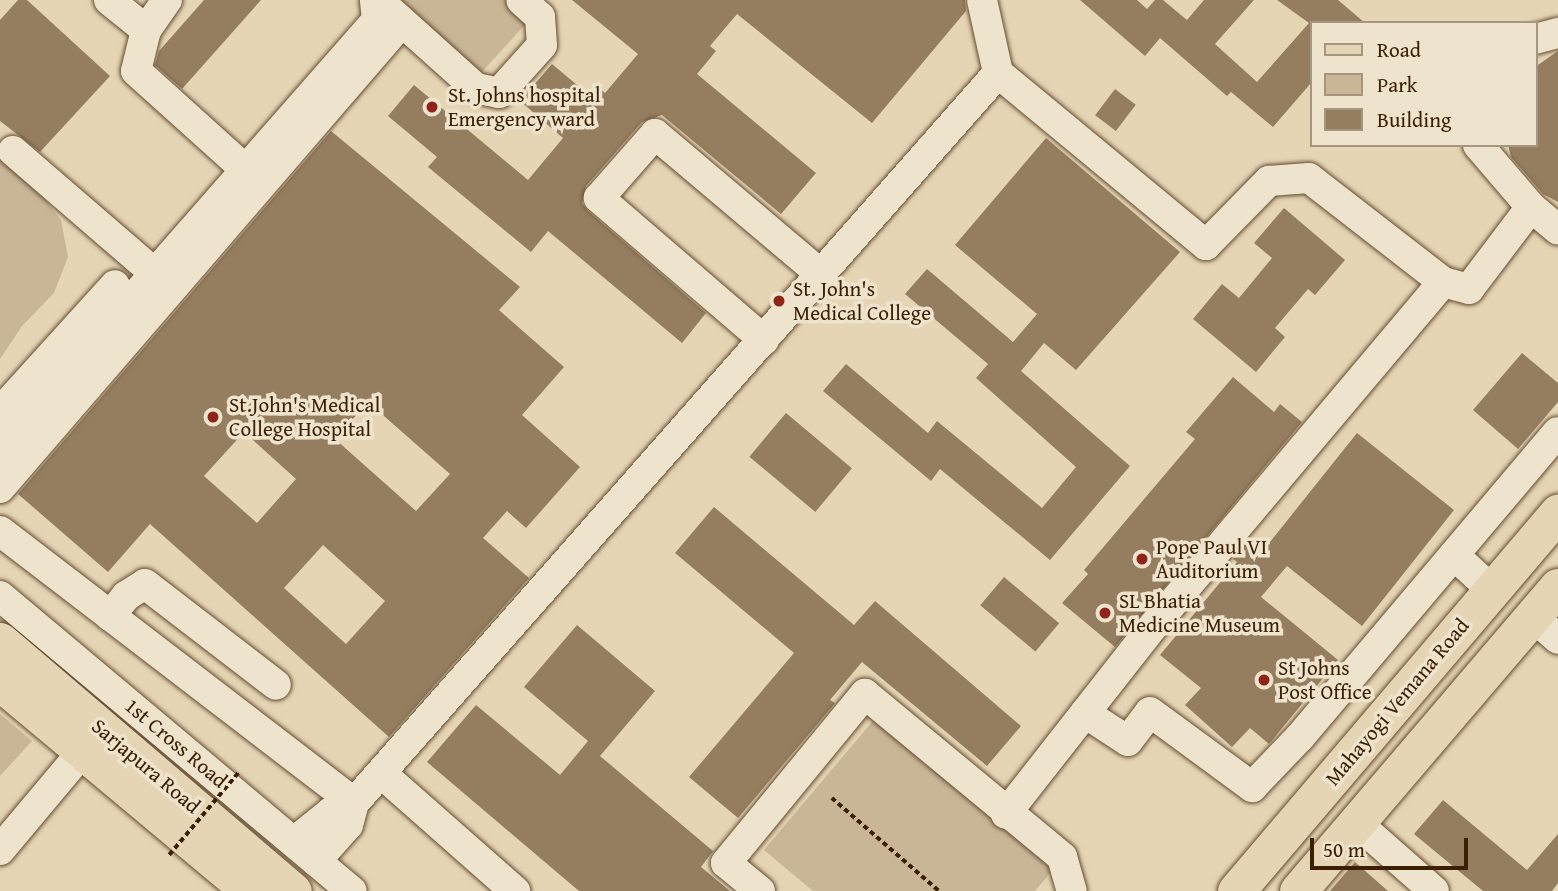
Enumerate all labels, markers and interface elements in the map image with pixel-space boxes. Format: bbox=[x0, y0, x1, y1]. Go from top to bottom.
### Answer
legend bbox=[1310, 21, 1537, 147]
text: Road bbox=[1377, 34, 1421, 65]
text: Park bbox=[1377, 69, 1418, 100]
place label: St. Johns hospital Emergency ward bbox=[448, 82, 601, 132]
marker: St. Johns hospital Emergency ward bbox=[422, 97, 442, 117]
text: Building bbox=[1377, 104, 1451, 135]
place label: St. John's Medical College bbox=[793, 276, 931, 326]
marker: St. John's Medical College bbox=[771, 293, 787, 309]
place label: St.John's Medical College Hospital bbox=[229, 392, 380, 442]
marker: St.John's Medical College Hospital bbox=[203, 407, 223, 427]
place label: Pope Paul VI Auditorium bbox=[1156, 534, 1267, 584]
marker: Pope Paul VI Auditorium bbox=[1134, 551, 1150, 567]
place label: SL Bhatia Medicine Museum bbox=[1119, 588, 1280, 638]
marker: SL Bhatia Medicine Museum bbox=[1097, 605, 1113, 621]
street label: Mahayogi Vemana Road bbox=[1320, 613, 1474, 791]
place label: St Johns Post Office bbox=[1278, 655, 1372, 705]
marker: St Johns Post Office bbox=[1256, 672, 1272, 688]
street label: 1st Cross Road bbox=[120, 693, 232, 793]
street label: Sarjapura Road bbox=[87, 713, 205, 819]
scale bar bbox=[1313, 824, 1470, 868]
text: 50 m bbox=[1323, 834, 1365, 865]

